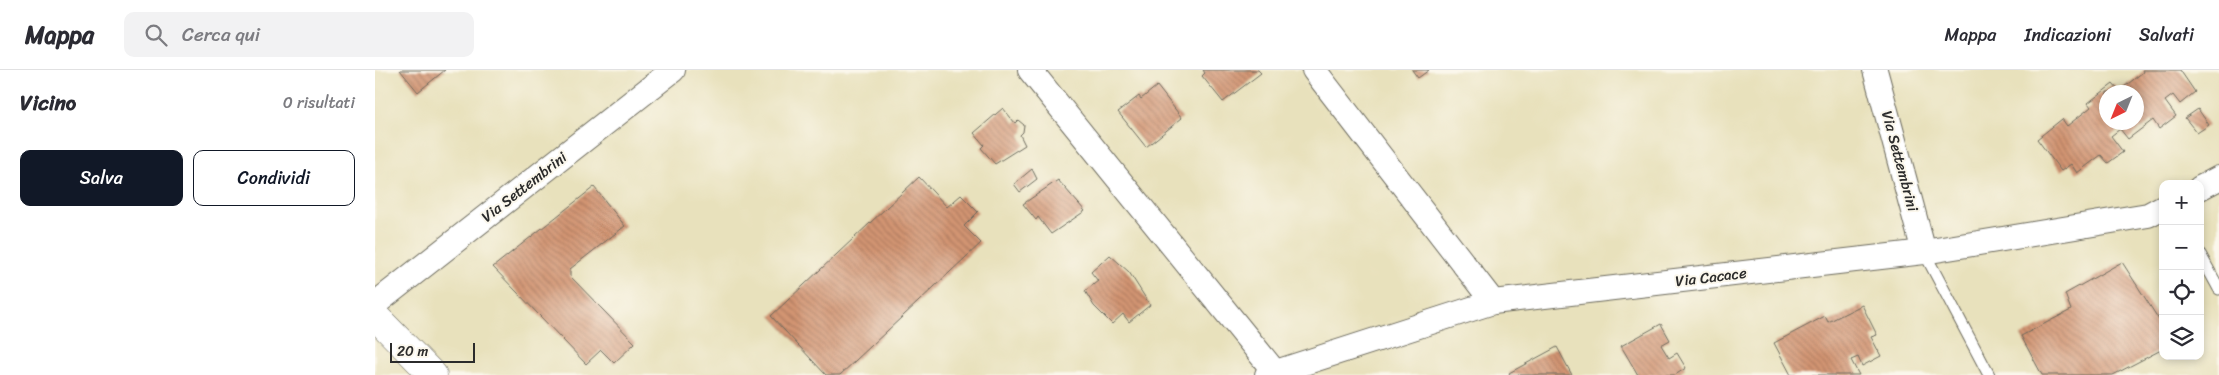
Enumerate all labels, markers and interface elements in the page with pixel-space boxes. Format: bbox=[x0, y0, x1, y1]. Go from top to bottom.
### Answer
search box bbox=[124, 12, 474, 57]
text: Mappa bbox=[25, 14, 94, 56]
text: Cerca qui bbox=[182, 18, 260, 51]
text: Mappa bbox=[1944, 19, 1996, 51]
text: Indicazioni bbox=[2024, 19, 2111, 51]
text: Salvati bbox=[2139, 19, 2194, 51]
icon: search bbox=[142, 21, 170, 49]
text: Vicino bbox=[20, 84, 76, 122]
north arrow bbox=[2099, 85, 2144, 130]
text: 0 risultati bbox=[283, 88, 355, 117]
street label: Via Settembrini bbox=[1874, 108, 1926, 215]
street label: Via Settembrini bbox=[475, 144, 573, 229]
button: Salva bbox=[20, 150, 183, 206]
button: Condividi bbox=[193, 150, 355, 206]
map controls bbox=[2159, 180, 2204, 360]
button: + bbox=[2159, 180, 2204, 225]
button: − bbox=[2159, 225, 2204, 270]
street label: Via Cacace bbox=[1674, 260, 1748, 294]
button: locate bbox=[2159, 270, 2204, 315]
button: layers bbox=[2159, 315, 2204, 360]
text: 20 m bbox=[397, 339, 428, 364]
scale bar bbox=[390, 340, 475, 363]

